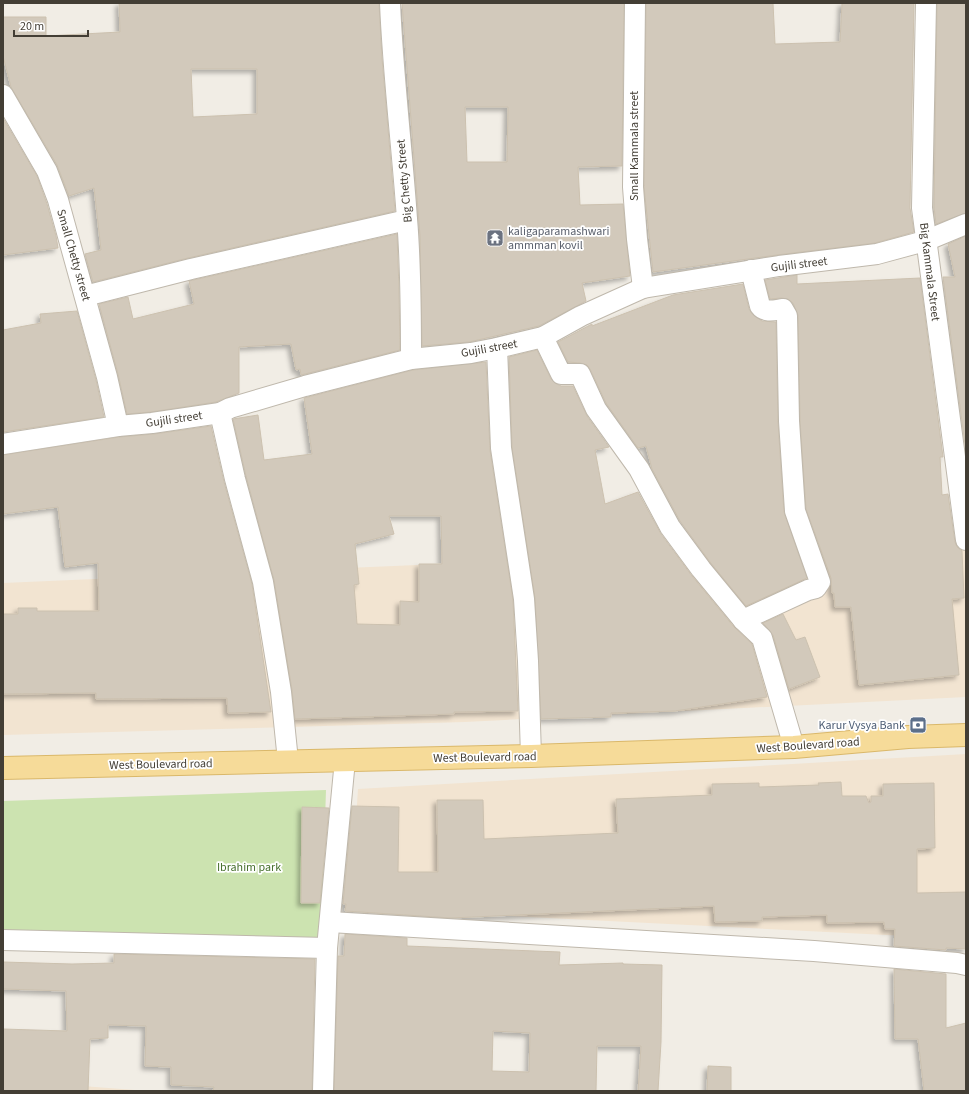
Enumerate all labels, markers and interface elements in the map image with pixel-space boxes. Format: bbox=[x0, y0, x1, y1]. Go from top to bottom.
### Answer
scale bar bbox=[14, 12, 88, 38]
text: 20 m bbox=[20, 18, 44, 35]
street label: Small Kammala street bbox=[626, 91, 643, 201]
street label: Big Chetty Street bbox=[392, 139, 417, 223]
street label: Small Chetty street bbox=[52, 207, 95, 303]
street label: Big Kammala Street bbox=[915, 222, 944, 322]
place label: kaligaparamashwari ammman kovil bbox=[508, 223, 610, 254]
temple icon: kaligaparamashwari ammman kovil bbox=[485, 228, 505, 248]
street label: Gujili street bbox=[770, 253, 828, 276]
street label: Gujili street bbox=[460, 335, 519, 362]
street label: Gujili street bbox=[145, 407, 203, 432]
bank icon: Karur Vysya Bank bbox=[908, 715, 928, 735]
place label: Karur Vysya Bank bbox=[819, 717, 905, 734]
street label: West Boulevard road bbox=[756, 733, 860, 758]
street label: West Boulevard road bbox=[433, 748, 537, 767]
street label: West Boulevard road bbox=[109, 755, 213, 774]
park label: Ibrahim park bbox=[217, 859, 281, 876]

